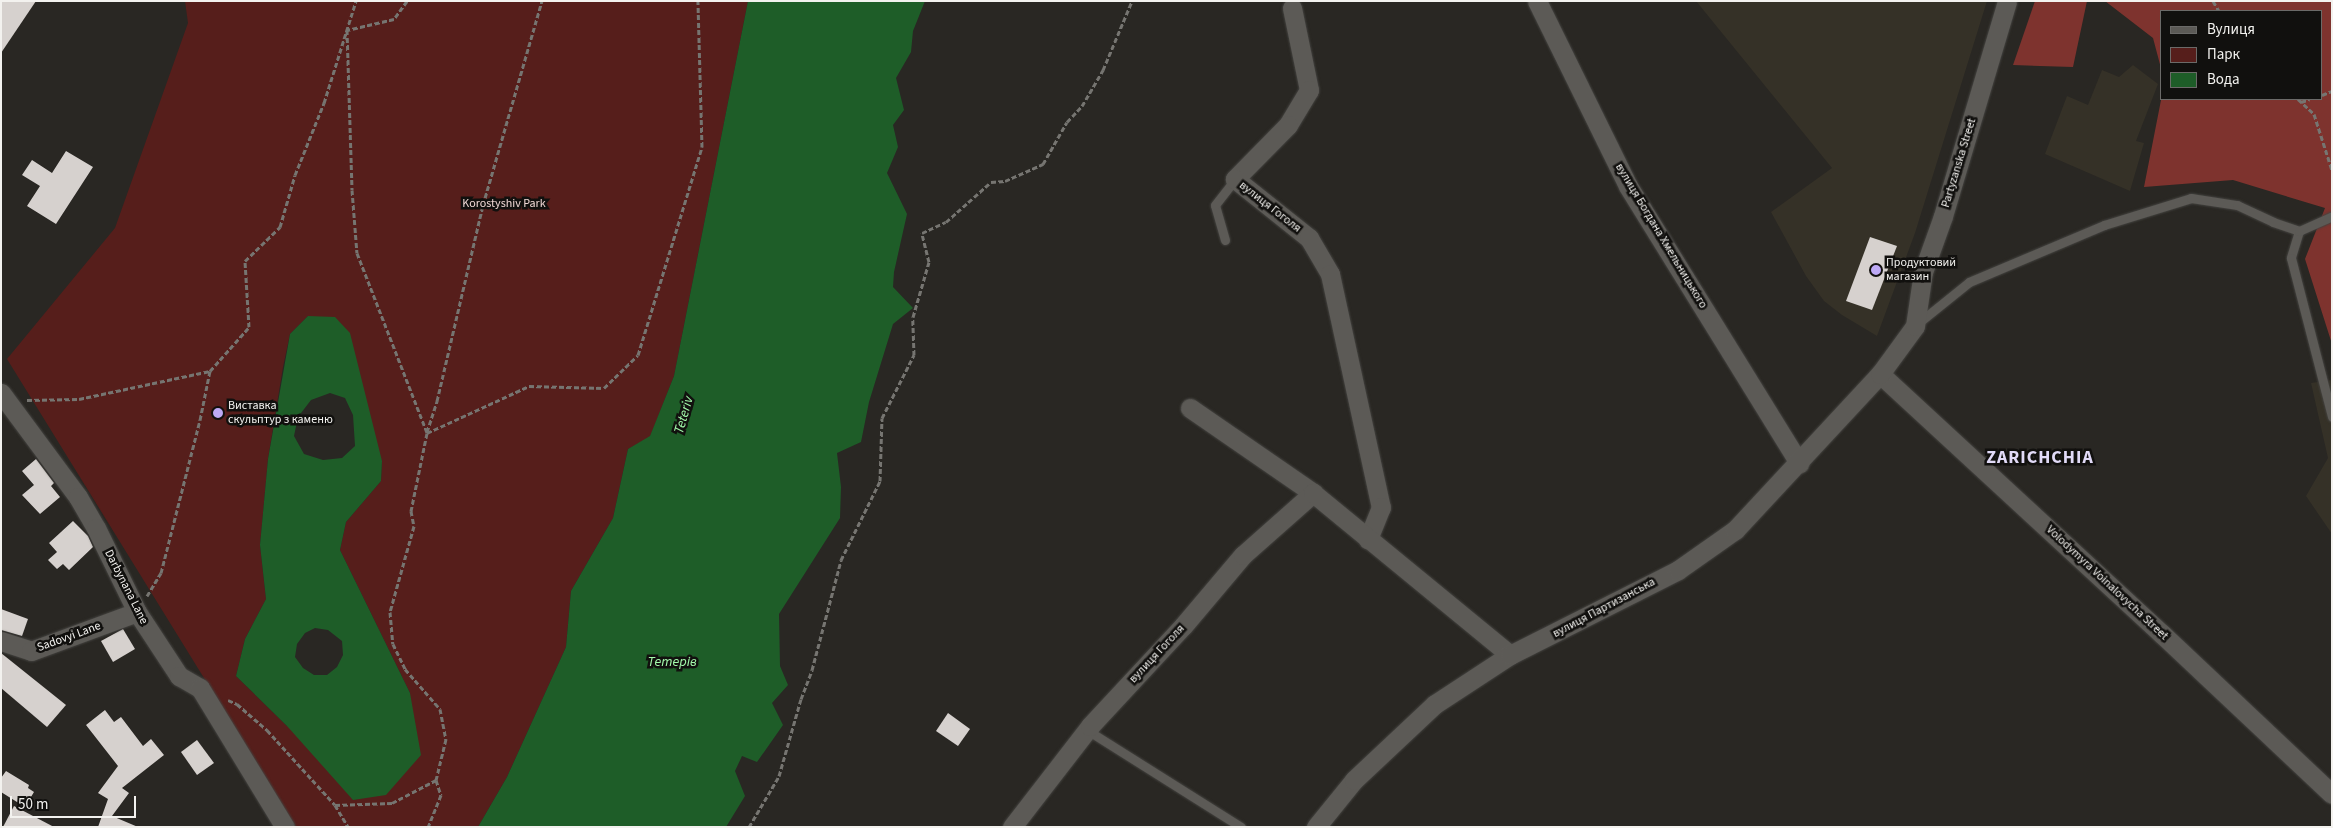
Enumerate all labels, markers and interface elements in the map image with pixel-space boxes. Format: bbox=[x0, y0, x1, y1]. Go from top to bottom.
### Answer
legend bbox=[2160, 10, 2323, 100]
text: Вулиця bbox=[2207, 19, 2255, 40]
text: Парк bbox=[2207, 44, 2240, 65]
text: Вода bbox=[2207, 69, 2240, 90]
street label: Partyzanska Street bbox=[1939, 117, 1979, 209]
street label: вулиця Богдана Хмельницького bbox=[1612, 161, 1710, 311]
street label: вулиця Гоголя bbox=[1236, 178, 1304, 236]
park label: Korostyshiv Park bbox=[462, 197, 546, 211]
place label: Продуктовий магазин bbox=[1886, 256, 1956, 284]
marker: Продуктовий магазин bbox=[1870, 264, 1882, 276]
water label: Teteriv bbox=[671, 394, 697, 436]
place label: Виставка скульптур з каменю bbox=[228, 399, 333, 427]
marker: Виставка скульптур з каменю bbox=[212, 407, 224, 419]
district label: ZARICHCHIA bbox=[1985, 447, 2095, 469]
street label: Volodymyra Voinalovycha Street bbox=[2043, 523, 2171, 643]
street label: Darbynana Lane bbox=[101, 547, 151, 627]
street label: вулиця Партизанська bbox=[1550, 575, 1658, 641]
street label: Sadovyi Lane bbox=[35, 619, 103, 655]
street label: вулиця Гоголя bbox=[1126, 622, 1188, 686]
water label: Тетерів bbox=[647, 654, 697, 670]
scale bar bbox=[12, 786, 139, 818]
text: 50 m bbox=[18, 794, 48, 815]

